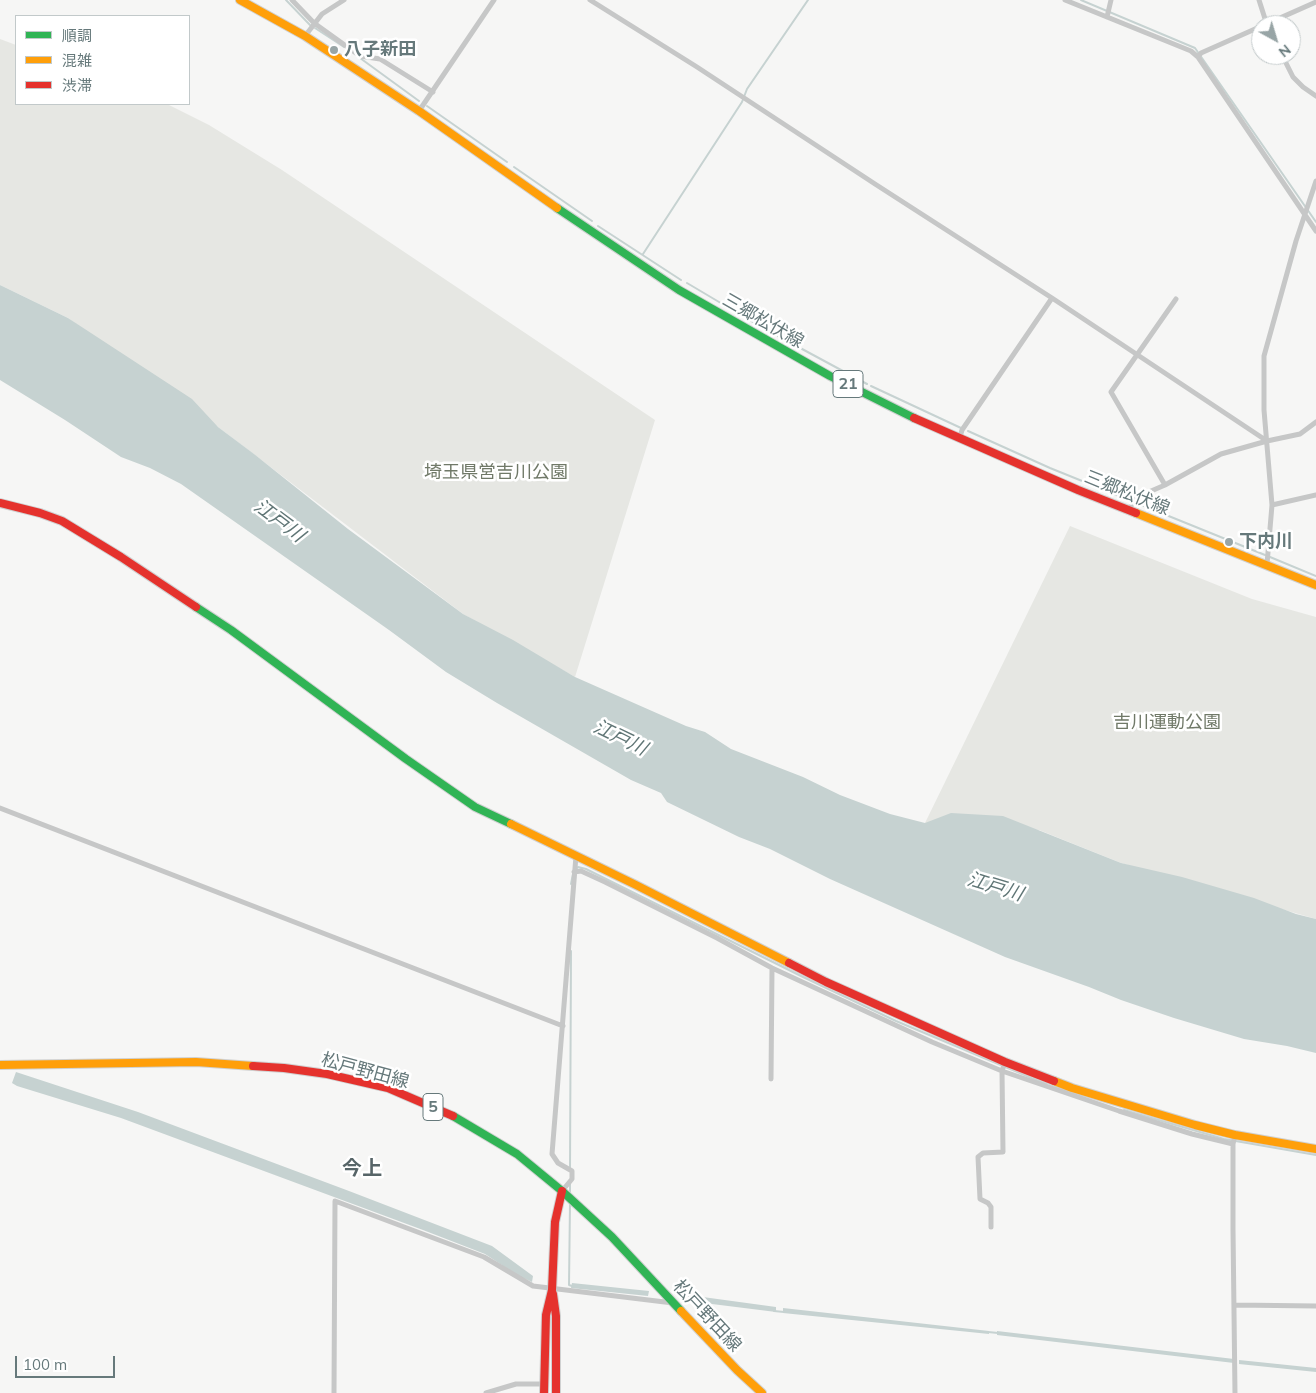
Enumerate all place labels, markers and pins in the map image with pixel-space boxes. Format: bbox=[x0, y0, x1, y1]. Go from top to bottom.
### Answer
place label: 八子新田 bbox=[344, 39, 416, 61]
marker: 八子新田 bbox=[328, 44, 340, 56]
place label: 下内川 bbox=[1239, 531, 1293, 553]
marker: 下内川 bbox=[1223, 536, 1235, 548]

